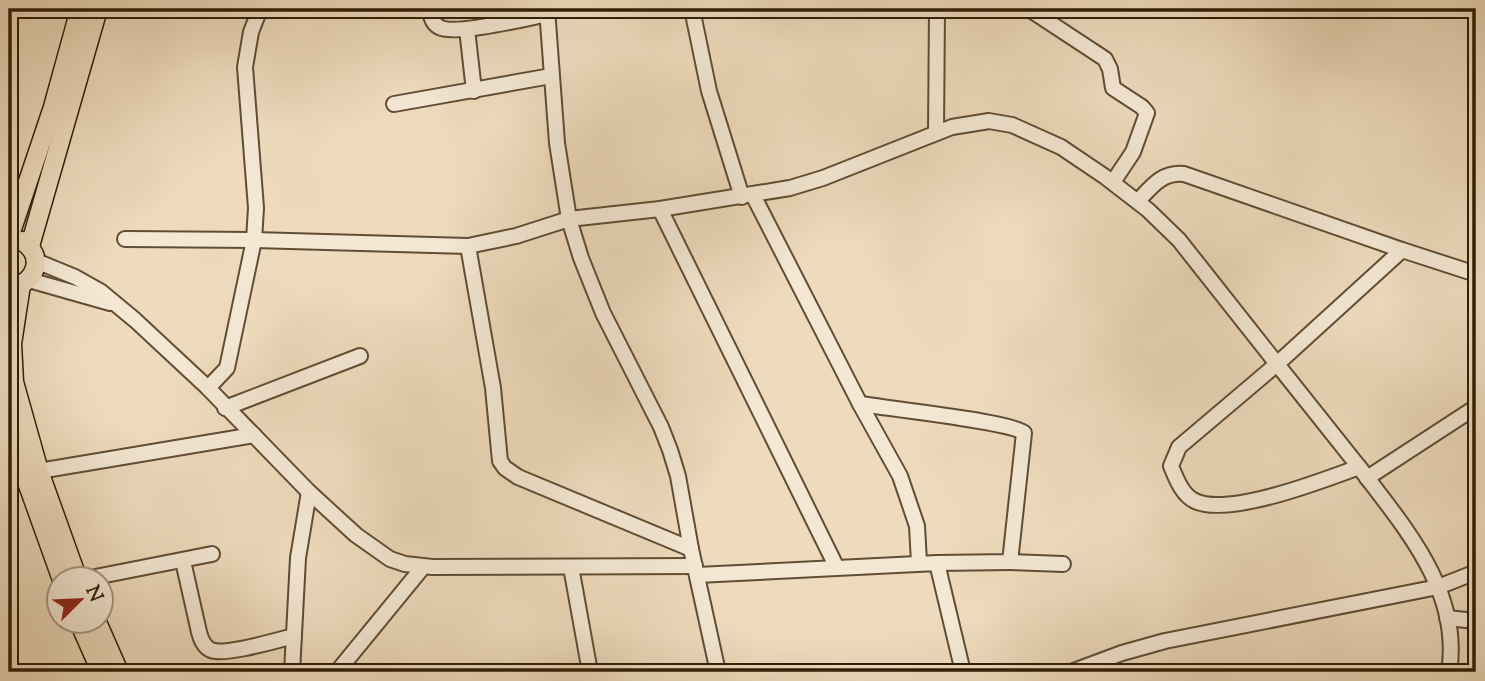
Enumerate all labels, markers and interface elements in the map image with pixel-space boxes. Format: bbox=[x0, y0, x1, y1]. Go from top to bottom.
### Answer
north arrow bbox=[46, 566, 116, 636]
text: N bbox=[78, 582, 109, 607]

